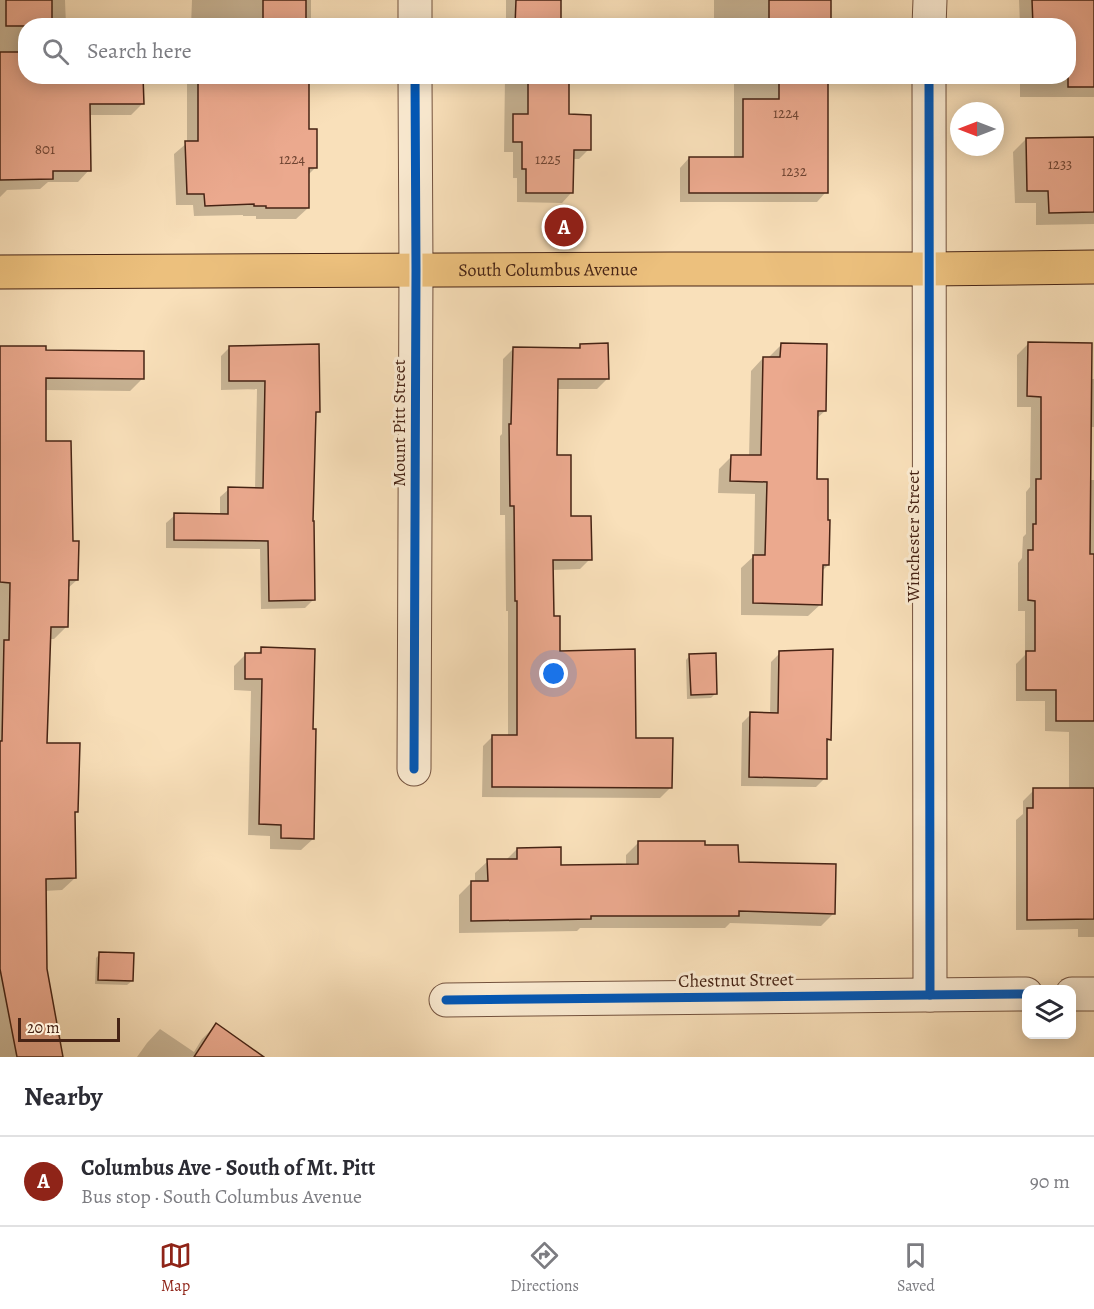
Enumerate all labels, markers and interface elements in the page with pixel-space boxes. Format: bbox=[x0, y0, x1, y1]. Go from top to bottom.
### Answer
search box bbox=[18, 18, 1076, 84]
icon: search bbox=[39, 35, 72, 68]
text: Search here bbox=[87, 36, 192, 66]
north arrow bbox=[950, 102, 1004, 156]
house number: 1224 bbox=[773, 103, 799, 123]
house number: 801 bbox=[35, 139, 55, 159]
house number: 1224 bbox=[279, 149, 305, 169]
house number: 1225 bbox=[535, 149, 561, 169]
house number: 1233 bbox=[1048, 154, 1072, 174]
house number: 1232 bbox=[781, 161, 807, 181]
pin: A bbox=[544, 204, 584, 250]
street label: South Columbus Avenue bbox=[458, 257, 638, 282]
street label: Mount Pitt Street bbox=[387, 359, 411, 487]
street label: Winchester Street bbox=[901, 470, 925, 603]
your location bbox=[539, 659, 568, 688]
street label: Chestnut Street bbox=[678, 967, 794, 993]
map controls bbox=[1022, 985, 1076, 1039]
button: layers bbox=[1022, 985, 1076, 1039]
scale bar bbox=[18, 1015, 120, 1042]
text: 20 m bbox=[27, 1017, 60, 1039]
text: Nearby bbox=[24, 1079, 103, 1114]
text: Columbus Ave - South of Mt. Pitt bbox=[81, 1153, 375, 1183]
text: A bbox=[37, 1168, 50, 1195]
text: 90 m bbox=[1030, 1168, 1070, 1195]
text: Bus stop · South Columbus Avenue bbox=[81, 1183, 362, 1210]
tab: Map bbox=[159, 1239, 192, 1297]
tab: Directions bbox=[510, 1239, 579, 1297]
tab: Saved bbox=[897, 1239, 935, 1297]

